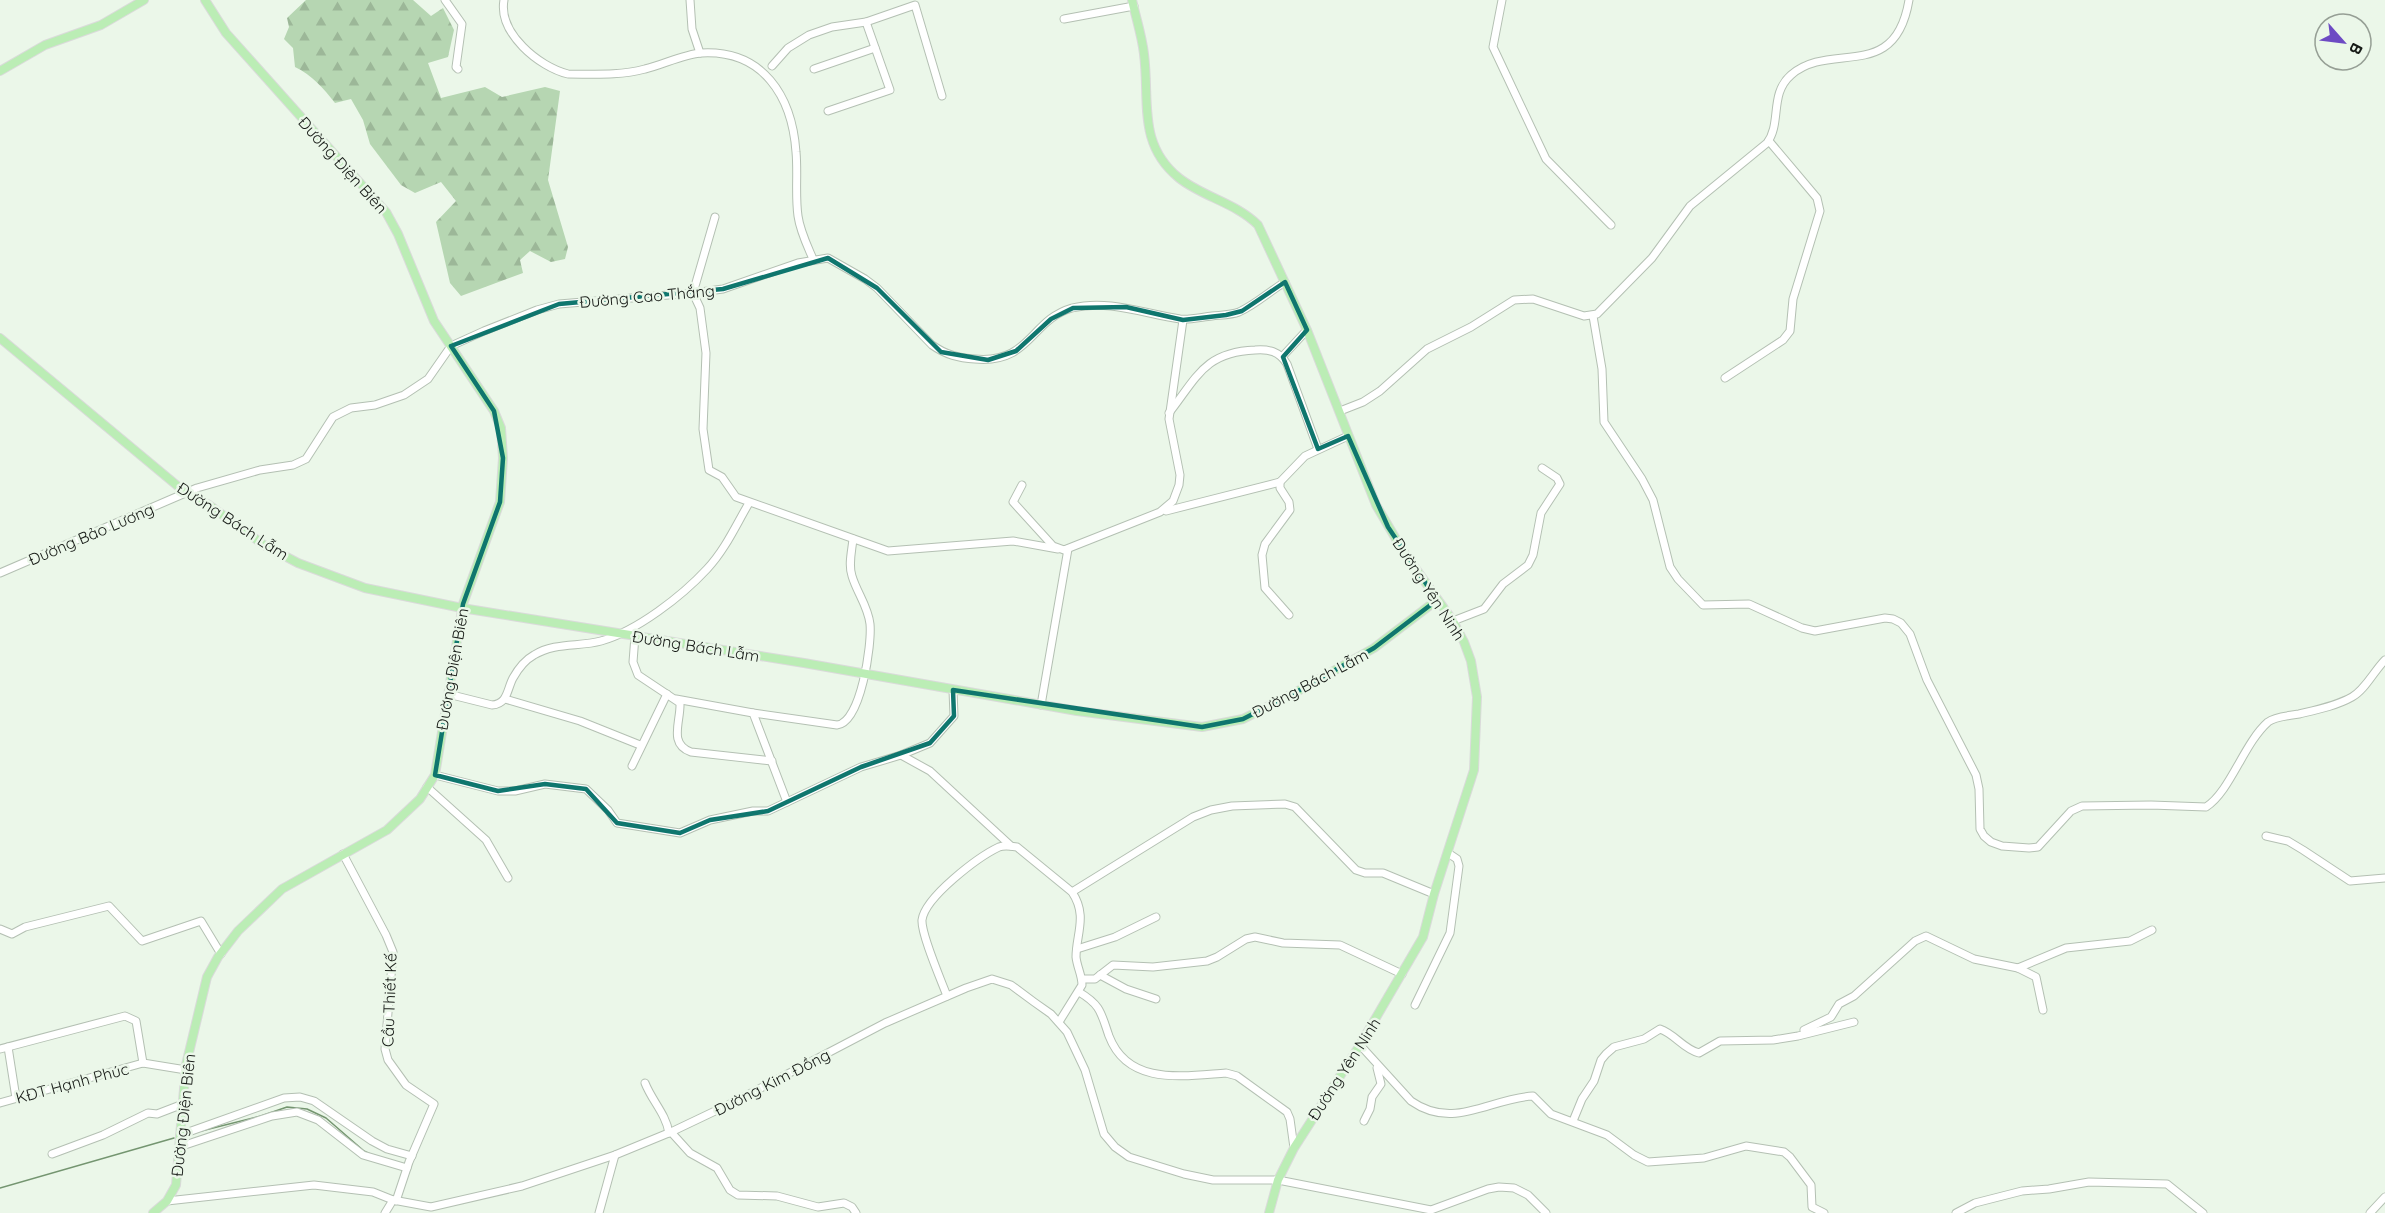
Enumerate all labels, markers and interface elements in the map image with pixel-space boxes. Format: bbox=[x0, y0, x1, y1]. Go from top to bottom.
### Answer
north arrow bbox=[2313, 12, 2373, 72]
text: B bbox=[2345, 40, 2368, 58]
street label: Đường Điện Biên bbox=[294, 112, 392, 218]
street label: Đường Cao Thắng bbox=[579, 280, 715, 312]
street label: Đường Bách Lẫm bbox=[174, 478, 292, 564]
street label: Đường Bảo Lương bbox=[25, 499, 157, 569]
street label: Đường Yên Ninh bbox=[1388, 534, 1470, 644]
street label: Đường Điện Biên bbox=[431, 606, 473, 732]
street label: Đường Bách Lẫm bbox=[631, 626, 761, 666]
street label: Đường Bách Lẫm bbox=[1249, 644, 1371, 722]
street label: Cầu Thiết Kế bbox=[377, 953, 401, 1047]
street label: Đường Yên Ninh bbox=[1303, 1014, 1385, 1124]
street label: Đường Kim Đồng bbox=[711, 1044, 833, 1120]
street label: Đường Điện Biên bbox=[167, 1052, 199, 1178]
street label: KĐT Hạnh Phúc bbox=[13, 1058, 131, 1108]

